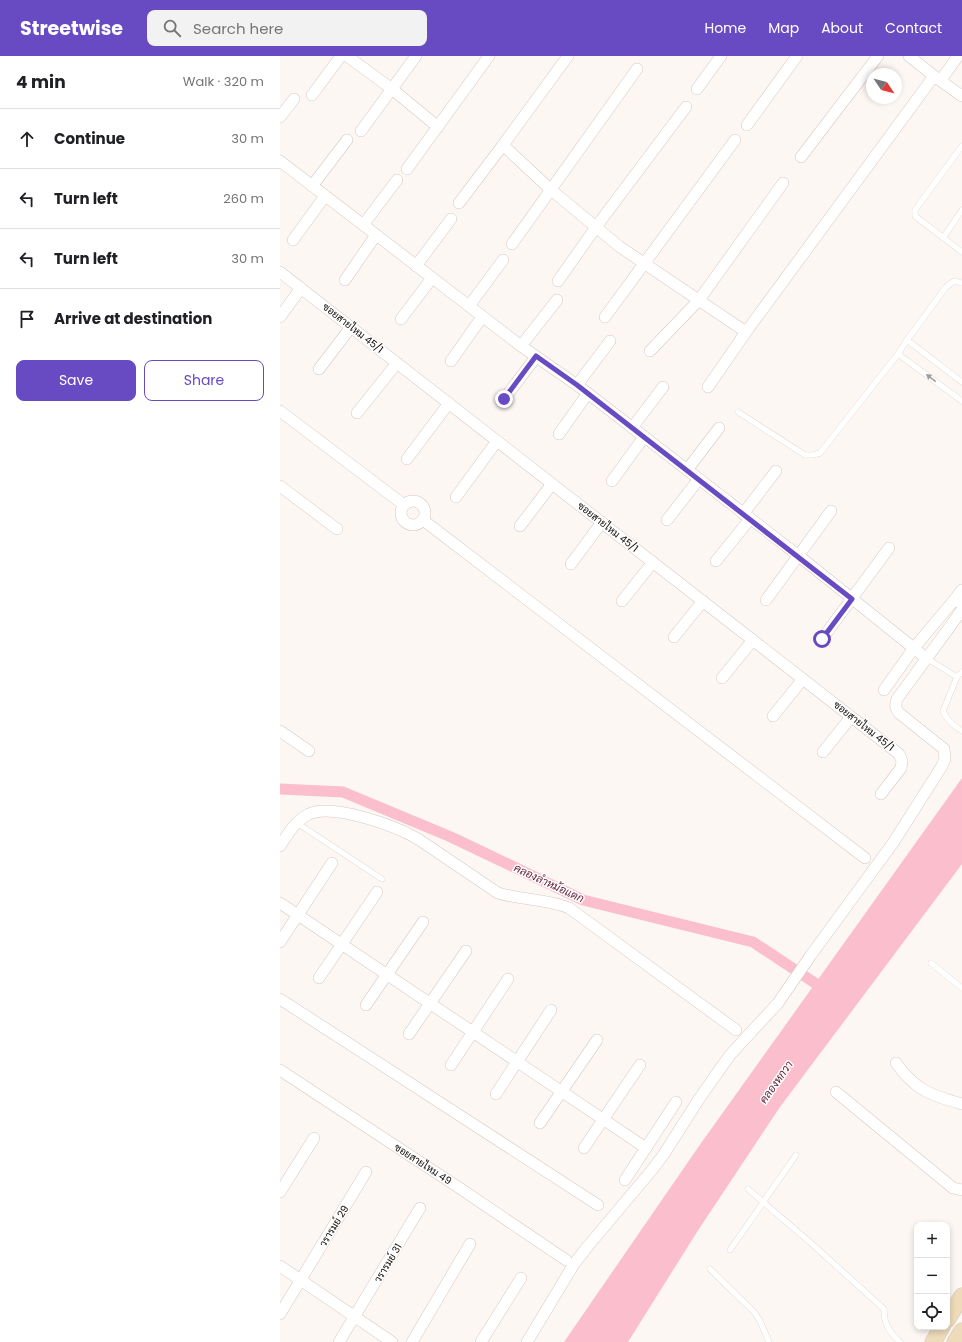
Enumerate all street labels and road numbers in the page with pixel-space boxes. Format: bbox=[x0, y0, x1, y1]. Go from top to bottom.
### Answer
street label: ซอยสายไหม 45/1 bbox=[319, 299, 387, 357]
street label: ซอยสายไหม 45/1 bbox=[574, 498, 642, 556]
street label: ซอยสายไหม 45/1 bbox=[830, 697, 898, 755]
street label: ซอยสายไหม 49 bbox=[391, 1140, 455, 1188]
street label: วรารมย์ 29 bbox=[316, 1202, 352, 1250]
street label: วรารมย์ 31 bbox=[370, 1241, 406, 1285]

